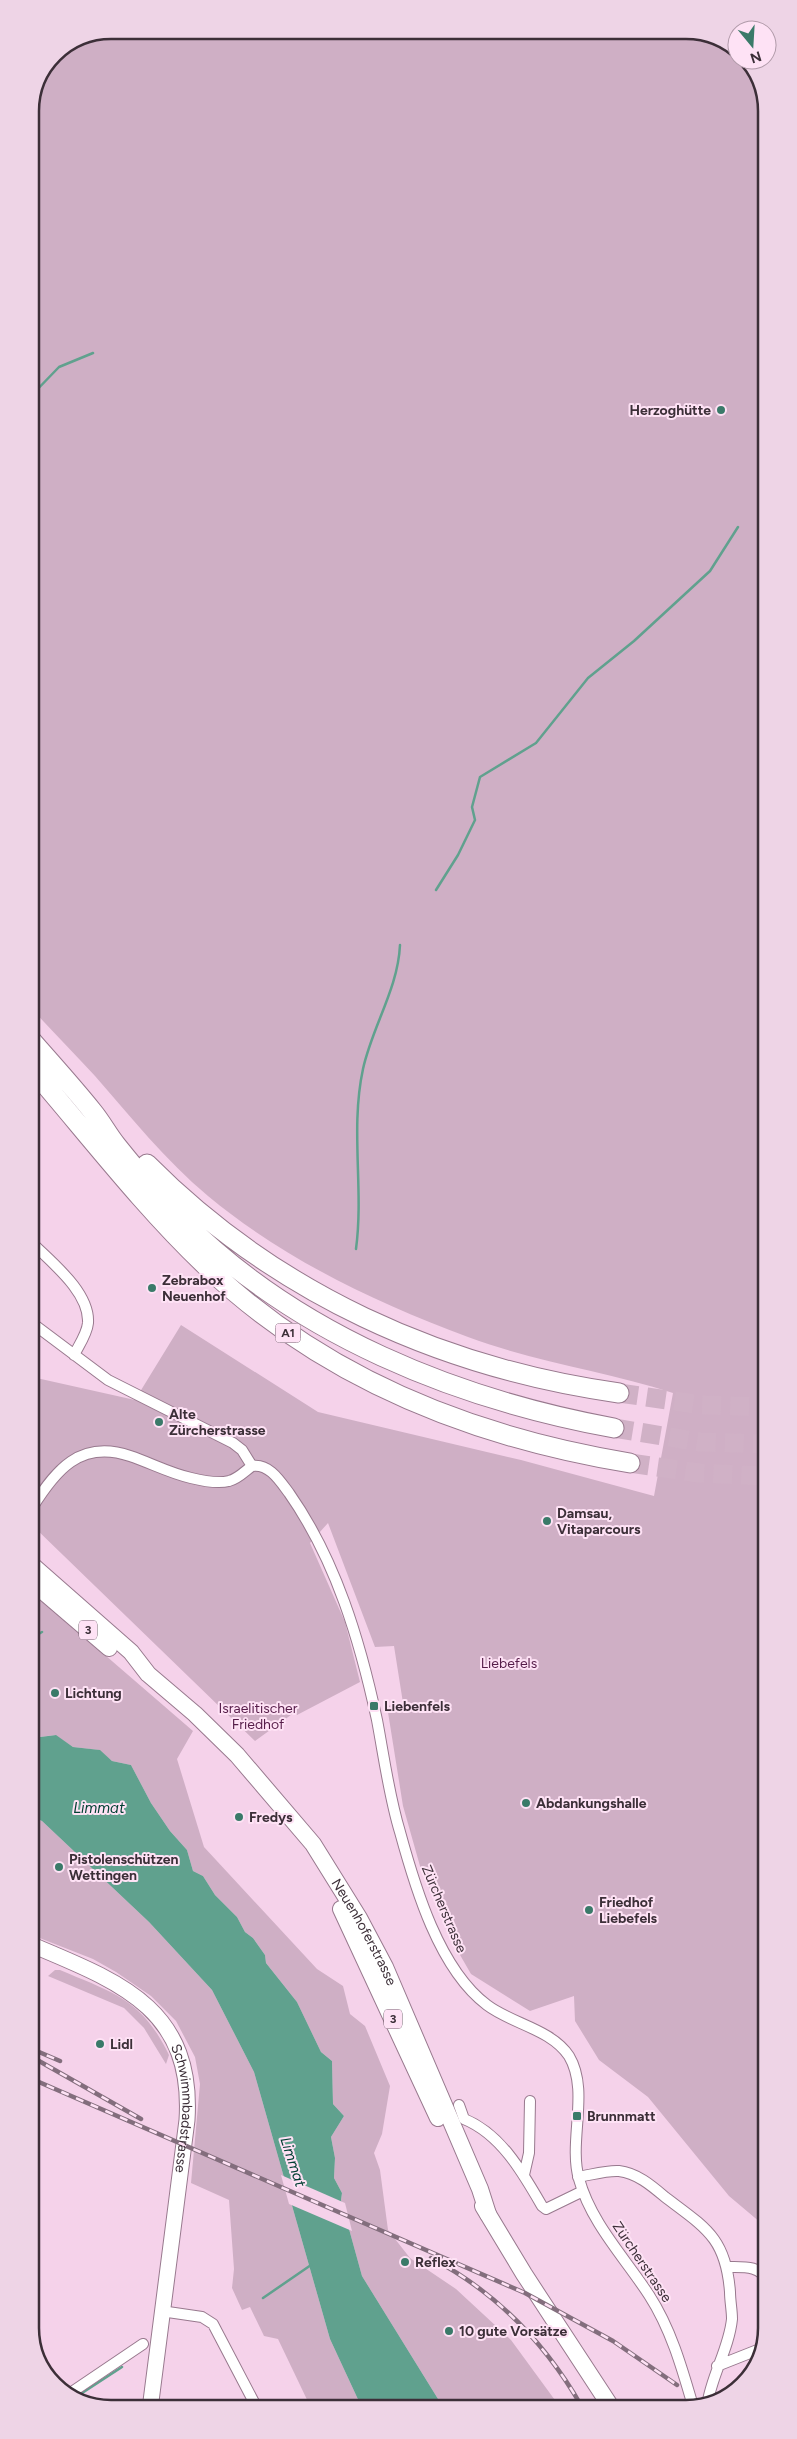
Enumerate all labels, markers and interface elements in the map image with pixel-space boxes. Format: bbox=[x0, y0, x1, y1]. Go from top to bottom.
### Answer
north arrow bbox=[727, 20, 777, 70]
text: N bbox=[748, 47, 764, 67]
place label: Herzoghütte bbox=[629, 402, 711, 419]
marker: Herzoghütte bbox=[715, 404, 727, 416]
place label: Zebrabox Neuenhof bbox=[162, 1272, 226, 1305]
marker: Zebrabox Neuenhof bbox=[146, 1282, 158, 1294]
road number: A1 bbox=[276, 1324, 300, 1342]
place label: Alte Zürcherstrasse bbox=[169, 1406, 266, 1439]
marker: Alte Zürcherstrasse bbox=[153, 1416, 165, 1428]
place label: Damsau, Vitaparcours bbox=[557, 1505, 641, 1538]
marker: Damsau, Vitaparcours bbox=[541, 1515, 553, 1527]
road number: 3 bbox=[79, 1620, 97, 1640]
park label: Liebefels bbox=[481, 1655, 537, 1672]
place label: Lichtung bbox=[65, 1685, 122, 1702]
marker: Lichtung bbox=[49, 1687, 61, 1699]
place label: Liebenfels bbox=[384, 1698, 451, 1715]
park label: Israelitischer Friedhof bbox=[219, 1700, 298, 1733]
marker: Liebenfels bbox=[368, 1700, 380, 1712]
place label: Abdankungshalle bbox=[536, 1795, 647, 1812]
marker: Abdankungshalle bbox=[520, 1797, 532, 1809]
water label: Limmat bbox=[73, 1799, 125, 1817]
place label: Fredys bbox=[249, 1809, 293, 1826]
marker: Fredys bbox=[233, 1811, 245, 1823]
place label: Pistolenschützen Wettingen bbox=[69, 1851, 179, 1884]
marker: Pistolenschützen Wettingen bbox=[53, 1861, 65, 1873]
street label: Zürcherstrasse bbox=[418, 1863, 470, 1956]
street label: Neuenhoferstrasse bbox=[328, 1875, 400, 1988]
place label: Friedhof Liebefels bbox=[599, 1894, 658, 1927]
marker: Friedhof Liebefels bbox=[583, 1904, 595, 1916]
road number: 3 bbox=[384, 2010, 402, 2028]
place label: Lidl bbox=[110, 2036, 133, 2053]
marker: Lidl bbox=[94, 2038, 106, 2050]
street label: Schwimmbadstrasse bbox=[168, 2041, 196, 2174]
place label: Brunnmatt bbox=[587, 2108, 656, 2125]
marker: Brunnmatt bbox=[571, 2110, 583, 2122]
water label: Limmat bbox=[276, 2135, 310, 2189]
street label: Zürcherstrasse bbox=[609, 2218, 675, 2306]
place label: Reflex bbox=[415, 2254, 456, 2271]
marker: Reflex bbox=[399, 2256, 411, 2268]
place label: 10 gute Vorsätze bbox=[459, 2323, 567, 2340]
marker: 10 gute Vorsätze bbox=[443, 2325, 455, 2337]

